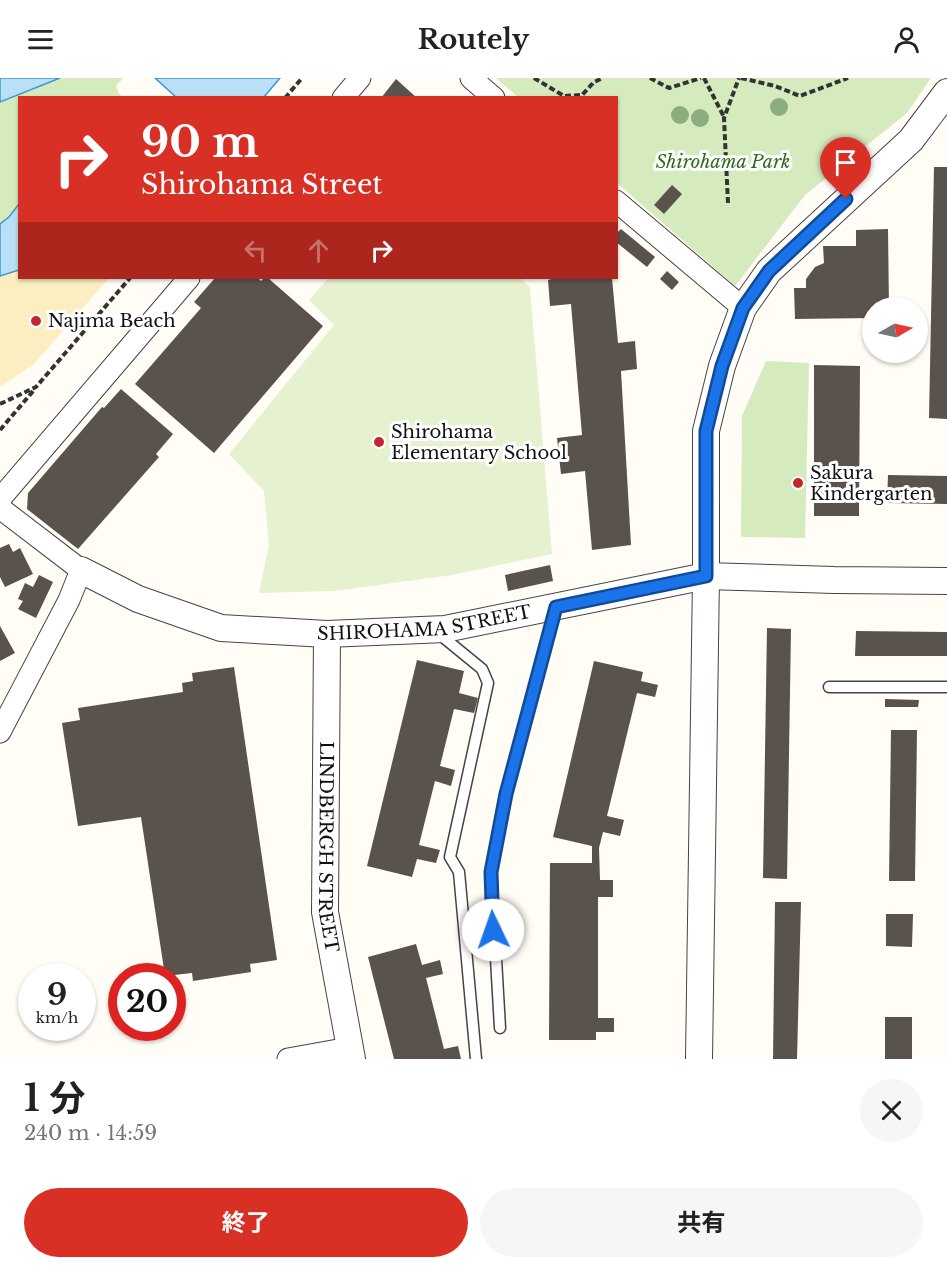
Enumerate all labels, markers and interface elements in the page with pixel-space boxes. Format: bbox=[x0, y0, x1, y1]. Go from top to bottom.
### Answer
icon: menu bbox=[24, 23, 57, 56]
text: Routely bbox=[418, 23, 529, 56]
icon: person bbox=[890, 23, 923, 56]
text: 90 m bbox=[141, 116, 259, 168]
icon: right bbox=[42, 120, 120, 198]
pin bbox=[820, 137, 871, 199]
icon: arrive bbox=[829, 146, 862, 179]
park label: Shirohama Park bbox=[656, 151, 790, 173]
text: Shirohama Street bbox=[141, 168, 383, 201]
icon: left bbox=[239, 234, 272, 267]
icon: ahead bbox=[302, 234, 335, 267]
icon: right bbox=[365, 234, 398, 267]
north arrow bbox=[862, 297, 928, 363]
map controls bbox=[862, 297, 928, 363]
place label: Najima Beach bbox=[48, 310, 176, 332]
marker: Najima Beach bbox=[29, 314, 43, 328]
place label: Shirohama Elementary School bbox=[391, 421, 567, 464]
marker: Shirohama Elementary School bbox=[372, 435, 386, 449]
place label: Sakura Kindergarten bbox=[810, 462, 932, 505]
marker: Sakura Kindergarten bbox=[791, 476, 805, 490]
street label: SHIROHAMA STREET bbox=[316, 601, 534, 645]
street label: LINDBERGH STREET bbox=[314, 741, 343, 955]
position arrow bbox=[461, 898, 525, 962]
speed limit sign: 20 bbox=[108, 963, 186, 1041]
text: 9 bbox=[47, 976, 67, 1013]
text: km/h bbox=[36, 1008, 78, 1027]
text: 1 分 bbox=[24, 1076, 85, 1121]
button: close bbox=[860, 1079, 923, 1142]
text: 240 m · 14:59 bbox=[24, 1121, 157, 1145]
button: 終了 bbox=[24, 1188, 468, 1257]
button: 共有 bbox=[480, 1188, 923, 1257]

